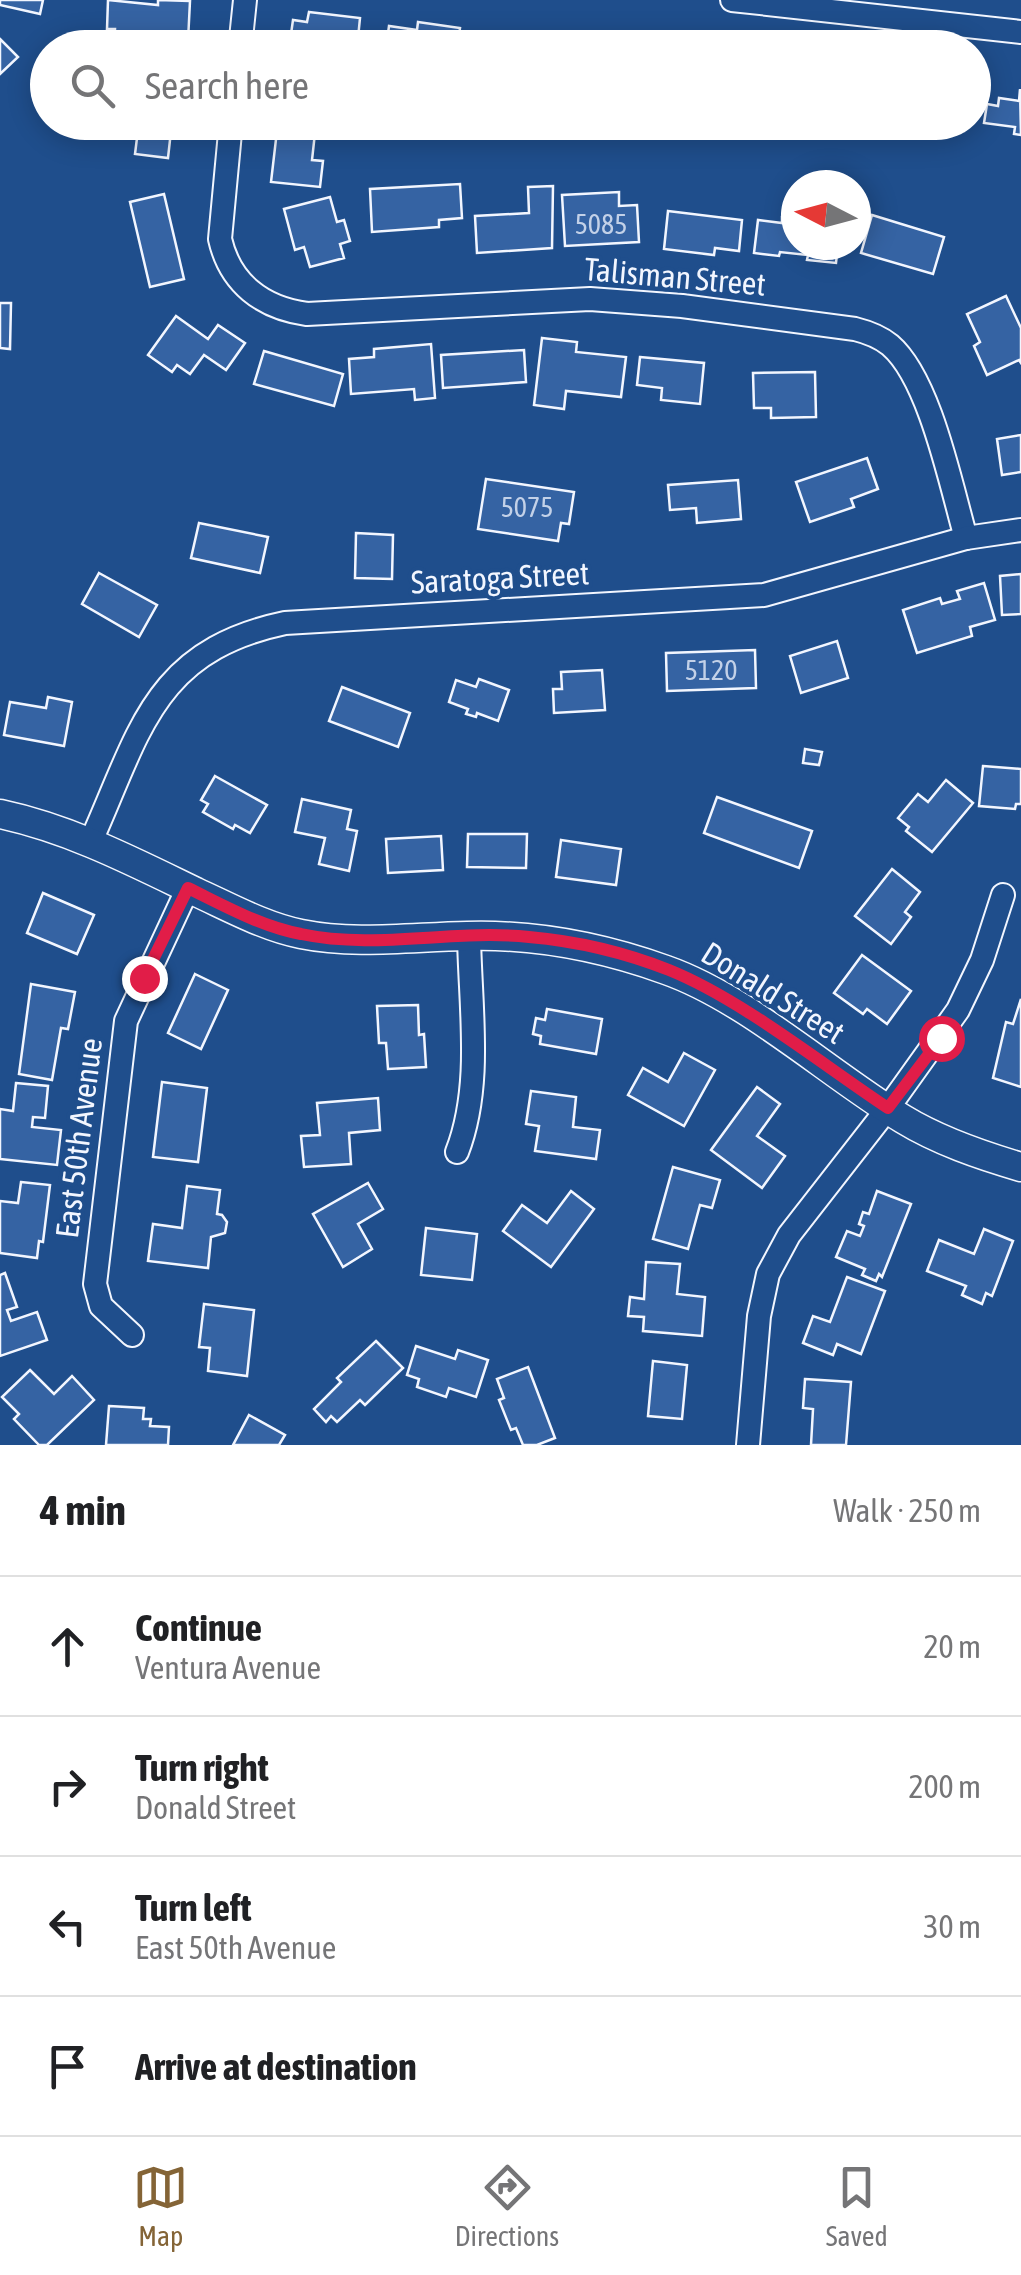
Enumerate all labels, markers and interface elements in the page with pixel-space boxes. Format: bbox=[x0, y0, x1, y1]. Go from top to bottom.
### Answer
search box bbox=[30, 30, 991, 140]
icon: search bbox=[65, 58, 120, 113]
text: Search here bbox=[145, 64, 309, 107]
north arrow bbox=[781, 170, 871, 260]
house number: 5085 bbox=[575, 208, 627, 240]
street label: Talisman Street bbox=[583, 250, 767, 303]
house number: 5075 bbox=[501, 491, 553, 523]
street label: Saratoga Street bbox=[410, 554, 590, 601]
house number: 5120 bbox=[685, 654, 737, 686]
street label: Donald Street bbox=[695, 934, 851, 1051]
route end bbox=[122, 956, 168, 1002]
route start bbox=[919, 1016, 965, 1062]
street label: East 50th Avenue bbox=[48, 1036, 109, 1240]
text: 4 min bbox=[40, 1486, 126, 1534]
text: Walk · 250 m bbox=[833, 1492, 981, 1529]
text: Continue bbox=[135, 1606, 262, 1649]
icon: ahead bbox=[40, 1619, 95, 1674]
text: 20 m bbox=[923, 1628, 981, 1665]
text: Ventura Avenue bbox=[135, 1649, 321, 1686]
text: Turn right bbox=[135, 1746, 269, 1789]
icon: right bbox=[40, 1759, 95, 1814]
text: 200 m bbox=[908, 1768, 981, 1805]
text: Donald Street bbox=[135, 1789, 296, 1826]
text: Turn left bbox=[135, 1886, 251, 1929]
icon: left bbox=[40, 1899, 95, 1954]
text: 30 m bbox=[923, 1908, 981, 1945]
text: East 50th Avenue bbox=[135, 1929, 336, 1966]
icon: arrive bbox=[40, 2039, 95, 2094]
text: Arrive at destination bbox=[135, 2045, 417, 2088]
tab: Map bbox=[133, 2160, 188, 2252]
tab: Directions bbox=[455, 2160, 559, 2252]
tab: Saved bbox=[826, 2160, 888, 2252]

